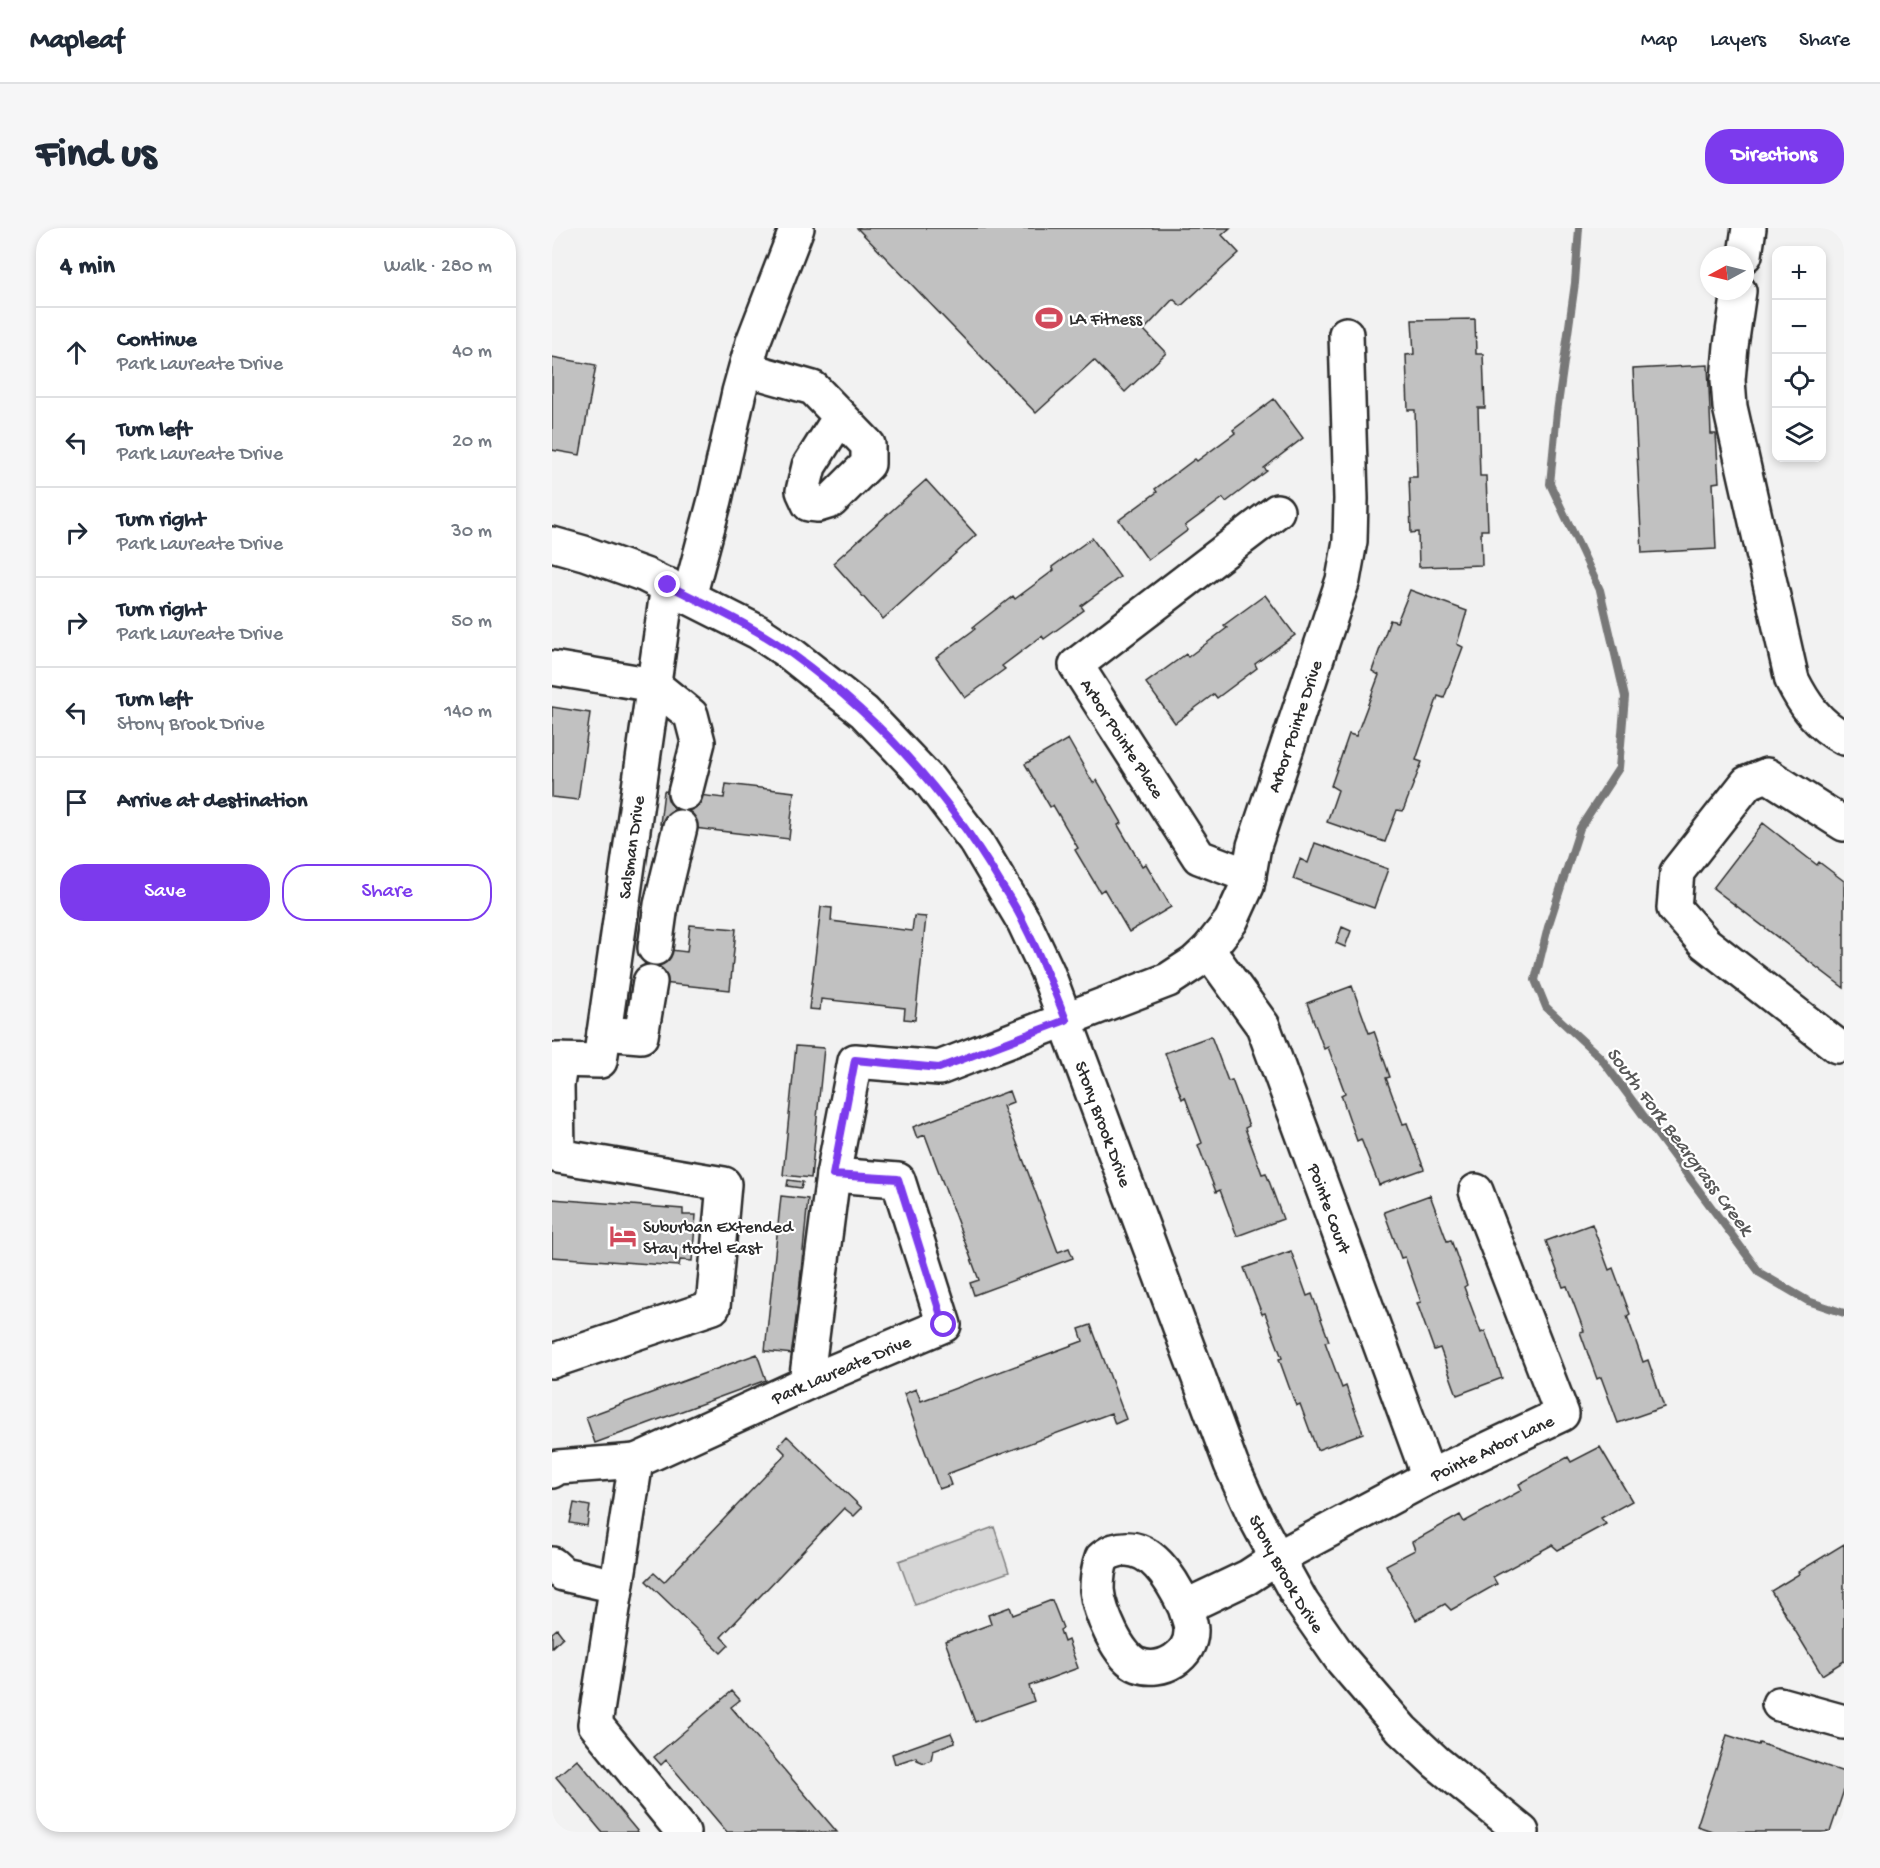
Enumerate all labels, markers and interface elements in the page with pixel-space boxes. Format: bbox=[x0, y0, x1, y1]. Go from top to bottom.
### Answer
text: Mapleaf bbox=[30, 25, 124, 58]
text: Map bbox=[1641, 29, 1677, 54]
text: Layers bbox=[1710, 29, 1766, 54]
text: Share bbox=[1799, 29, 1850, 54]
button: Directions bbox=[1705, 129, 1844, 184]
text: Find us bbox=[36, 132, 156, 181]
north arrow bbox=[1700, 246, 1754, 300]
map controls bbox=[1772, 246, 1826, 462]
button: + bbox=[1772, 246, 1826, 300]
text: 4 min bbox=[60, 252, 115, 283]
text: Walk · 280 m bbox=[384, 256, 492, 279]
button: − bbox=[1772, 300, 1826, 354]
sports icon: LA Fitness bbox=[1034, 303, 1064, 333]
place label: LA Fitness bbox=[1069, 310, 1143, 331]
text: Continue bbox=[117, 328, 197, 354]
icon: ahead bbox=[60, 336, 93, 369]
text: 40 m bbox=[452, 341, 492, 364]
text: Park Laureate Drive bbox=[117, 354, 283, 377]
button: locate bbox=[1772, 354, 1826, 408]
button: layers bbox=[1772, 408, 1826, 462]
text: Turn left bbox=[117, 418, 191, 444]
icon: left bbox=[60, 426, 93, 459]
text: 20 m bbox=[452, 431, 492, 454]
text: Park Laureate Drive bbox=[117, 444, 283, 467]
text: Turn right bbox=[117, 508, 205, 534]
icon: right bbox=[60, 516, 93, 549]
text: 30 m bbox=[451, 521, 492, 544]
text: Park Laureate Drive bbox=[117, 534, 283, 557]
route end bbox=[654, 571, 680, 597]
text: Turn right bbox=[117, 598, 205, 624]
icon: right bbox=[60, 606, 93, 639]
text: 50 m bbox=[451, 611, 492, 634]
text: Park Laureate Drive bbox=[117, 624, 283, 647]
street label: Arbor Pointe Drive bbox=[1265, 657, 1329, 796]
street label: Arbor Pointe Place bbox=[1074, 676, 1168, 804]
text: Turn left bbox=[117, 688, 191, 714]
icon: left bbox=[60, 696, 93, 729]
text: 140 m bbox=[444, 701, 492, 724]
text: Stony Brook Drive bbox=[117, 714, 264, 737]
icon: arrive bbox=[60, 786, 93, 819]
text: Arrive at destination bbox=[117, 789, 307, 815]
street label: Salsman Drive bbox=[615, 794, 651, 900]
button: Save bbox=[60, 864, 270, 921]
button: Share bbox=[282, 864, 492, 921]
water label: South Fork Beargrass Creek bbox=[1600, 1044, 1758, 1242]
street label: Stony Brook Drive bbox=[1069, 1059, 1135, 1191]
street label: Pointe Court bbox=[1301, 1160, 1354, 1258]
place label: Suburban Extended Stay Hotel East bbox=[643, 1218, 794, 1260]
hotel icon: Suburban Extended Stay Hotel East bbox=[608, 1221, 638, 1251]
route start bbox=[930, 1311, 956, 1337]
street label: Park Laureate Drive bbox=[768, 1332, 915, 1411]
street label: Pointe Arbor Lane bbox=[1427, 1411, 1558, 1488]
street label: Stony Brook Drive bbox=[1243, 1512, 1328, 1638]

